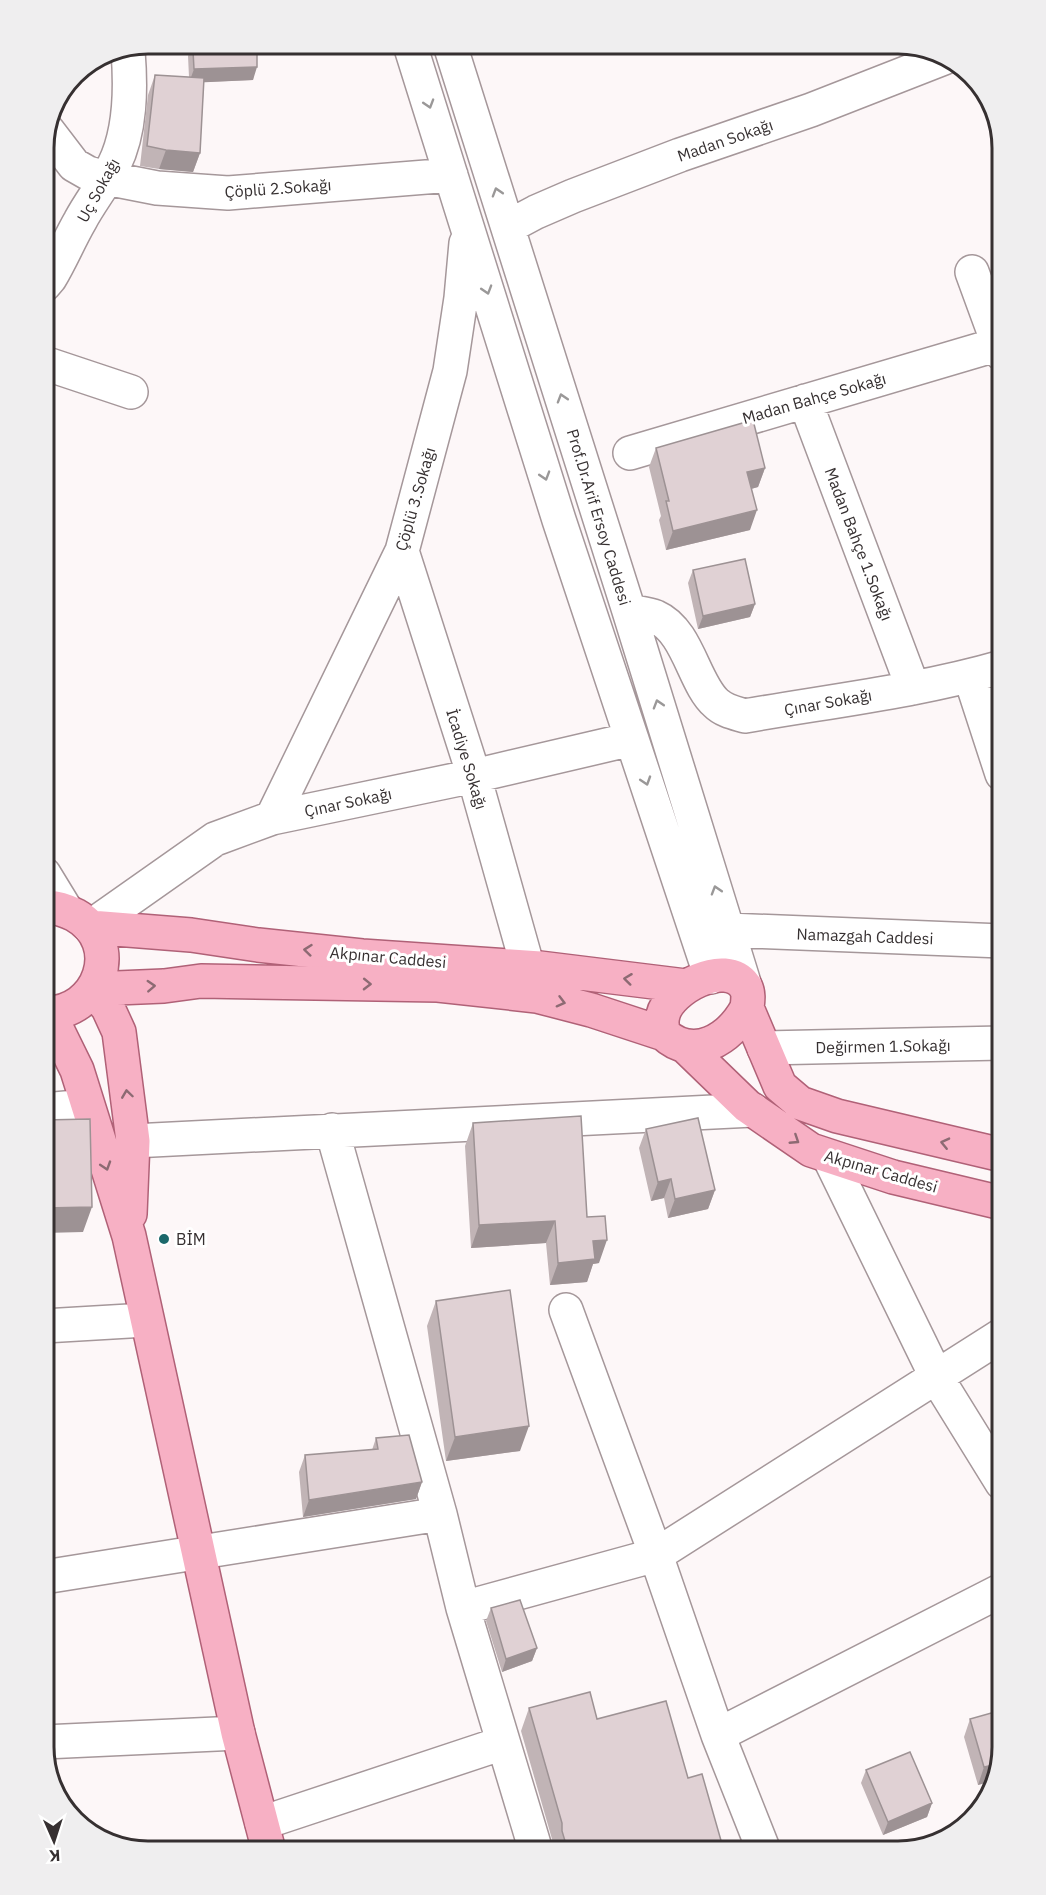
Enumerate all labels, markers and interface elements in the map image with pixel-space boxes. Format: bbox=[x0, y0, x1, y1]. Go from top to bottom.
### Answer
one-way arrow bbox=[421, 98, 434, 109]
street label: Madan Sokağı bbox=[675, 114, 775, 166]
street label: Uç Sokağı bbox=[72, 154, 124, 226]
street label: Çöplü 2.Sokağı bbox=[224, 174, 332, 202]
one-way arrow bbox=[492, 187, 504, 198]
one-way arrow bbox=[480, 284, 492, 295]
street label: Madan Bahçe Sokağı bbox=[740, 368, 888, 428]
one-way arrow bbox=[557, 393, 569, 404]
street label: Prof.Dr.Arif Ersoy Caddesi bbox=[563, 426, 635, 608]
street label: Çöplü 3.Sokağı bbox=[391, 445, 439, 553]
street label: Madan Bahçe 1.Sokağı bbox=[821, 465, 897, 623]
one-way arrow bbox=[538, 470, 550, 481]
street label: Çınar Sokağı bbox=[783, 684, 873, 720]
one-way arrow bbox=[653, 699, 665, 710]
street label: İcadiye Sokağı bbox=[442, 706, 492, 812]
one-way arrow bbox=[639, 775, 652, 786]
street label: Çınar Sokağı bbox=[302, 783, 394, 821]
one-way arrow bbox=[711, 885, 723, 896]
street label: Namazgah Caddesi bbox=[796, 924, 934, 948]
street label: Akpınar Caddesi bbox=[329, 942, 447, 972]
one-way arrow bbox=[304, 944, 313, 957]
one-way arrow bbox=[623, 974, 632, 986]
one-way arrow bbox=[362, 977, 371, 990]
one-way arrow bbox=[147, 980, 156, 993]
one-way arrow bbox=[555, 995, 565, 1007]
street label: Değirmen 1.Sokağı bbox=[815, 1035, 951, 1057]
one-way arrow bbox=[122, 1090, 134, 1099]
one-way arrow bbox=[788, 1133, 799, 1144]
one-way arrow bbox=[941, 1137, 951, 1150]
street label: Akpınar Caddesi bbox=[822, 1145, 940, 1197]
one-way arrow bbox=[99, 1160, 112, 1171]
place label: BİM bbox=[176, 1229, 206, 1249]
marker: BİM bbox=[157, 1232, 171, 1246]
north arrow bbox=[24, 1811, 84, 1871]
text: K bbox=[49, 1846, 61, 1866]

